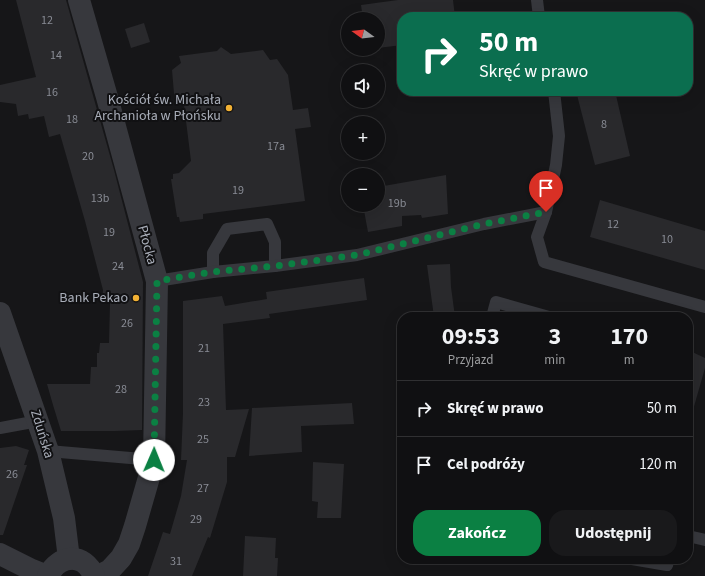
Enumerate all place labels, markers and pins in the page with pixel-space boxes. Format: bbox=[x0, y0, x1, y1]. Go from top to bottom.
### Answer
place label: Kościół św. Michała Archanioła w Płońsku bbox=[94, 90, 221, 126]
marker: Kościół św. Michała Archanioła w Płońsku bbox=[224, 103, 234, 113]
pin bbox=[529, 171, 563, 212]
place label: Bank Pekao bbox=[59, 288, 128, 308]
marker: Bank Pekao bbox=[131, 293, 141, 303]

